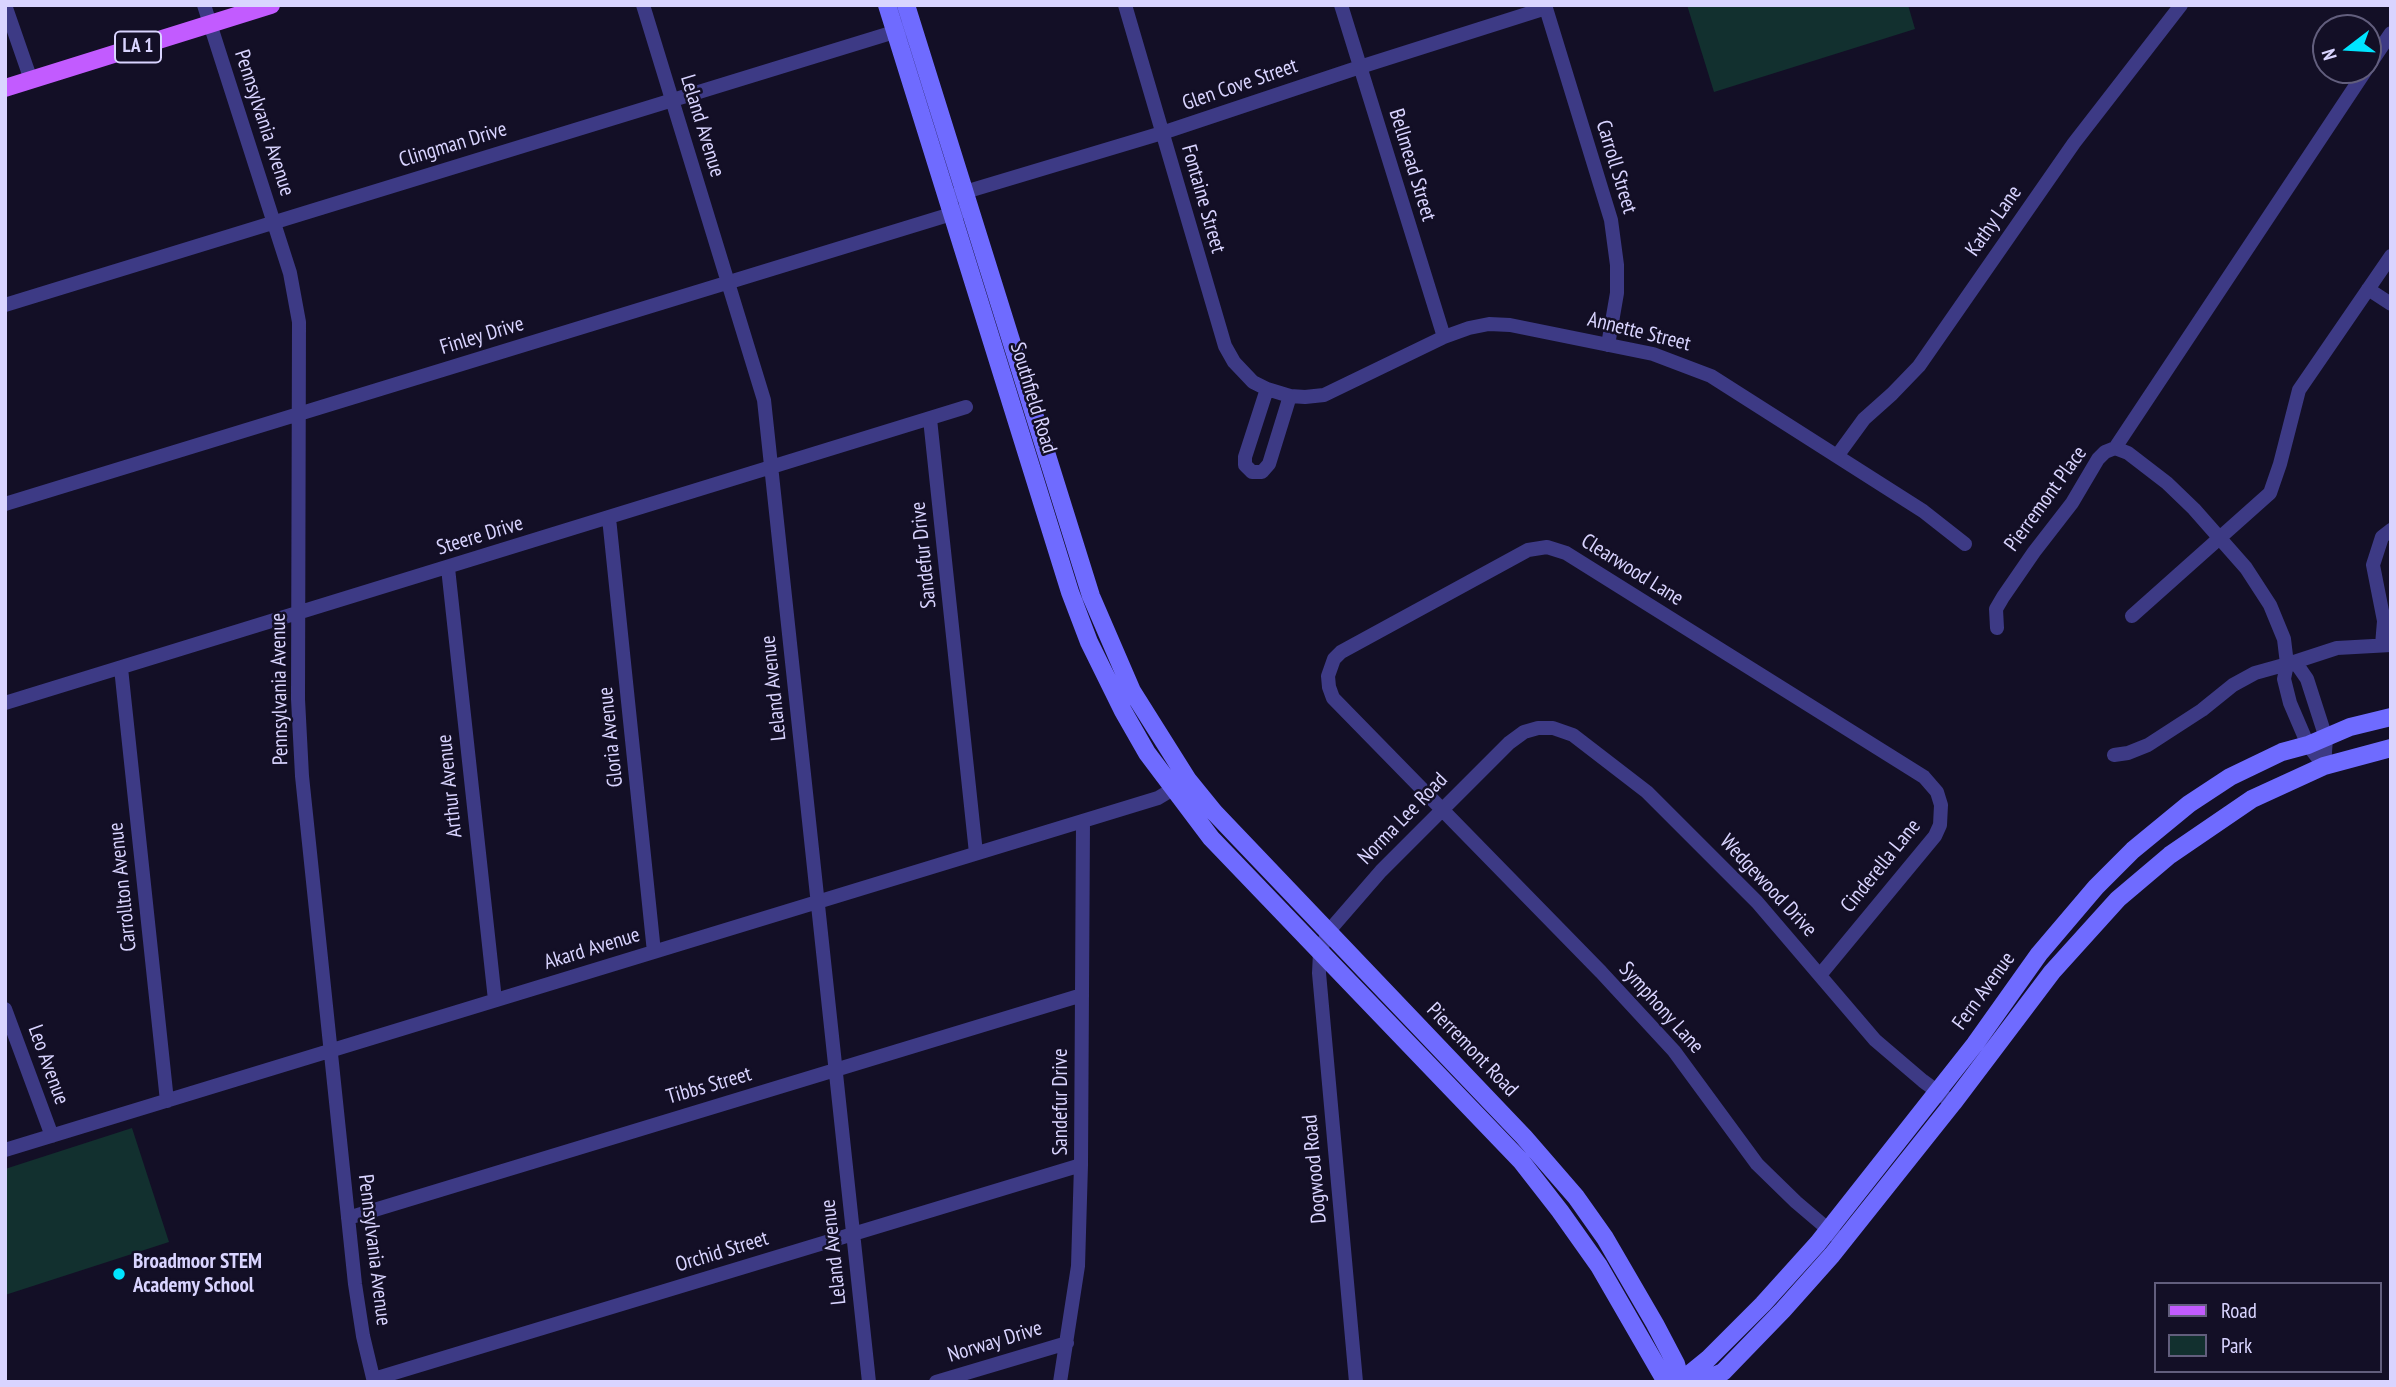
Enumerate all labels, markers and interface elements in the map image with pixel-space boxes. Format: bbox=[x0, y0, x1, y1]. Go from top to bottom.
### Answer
north arrow bbox=[2312, 14, 2382, 84]
road number: LA 1 bbox=[115, 32, 161, 62]
text: N bbox=[2316, 46, 2342, 63]
street label: Pennsylvania Avenue bbox=[229, 47, 299, 199]
street label: Glen Cove Street bbox=[1179, 54, 1301, 116]
street label: Leland Avenue bbox=[675, 72, 729, 180]
street label: Bellmead Street bbox=[1383, 106, 1441, 224]
street label: Clingman Drive bbox=[396, 117, 510, 173]
street label: Carroll Street bbox=[1590, 117, 1642, 217]
street label: Fontaine Street bbox=[1176, 142, 1230, 256]
street label: Kathy Lane bbox=[1961, 181, 2027, 261]
street label: Annette Street bbox=[1585, 307, 1693, 357]
street label: Finley Drive bbox=[437, 311, 527, 361]
street label: Southfield Road bbox=[1004, 340, 1062, 456]
street label: Pierremont Place bbox=[1999, 442, 2093, 556]
street label: Sandefur Drive bbox=[906, 500, 942, 610]
street label: Steere Drive bbox=[434, 511, 526, 561]
street label: Clearwood Lane bbox=[1576, 529, 1688, 611]
street label: Pennsylvania Avenue bbox=[266, 613, 294, 765]
street label: Leland Avenue bbox=[756, 634, 792, 742]
street label: Gloria Avenue bbox=[593, 686, 629, 788]
street label: Arthur Avenue bbox=[432, 733, 468, 839]
street label: Norma Lee Road bbox=[1353, 768, 1453, 870]
street label: Cinderella Lane bbox=[1836, 814, 1926, 918]
street label: Carrollton Avenue bbox=[104, 821, 142, 953]
street label: Wedgewood Drive bbox=[1714, 830, 1822, 942]
street label: Akard Avenue bbox=[541, 922, 643, 976]
street label: Fern Avenue bbox=[1947, 947, 2021, 1035]
street label: Symphony Lane bbox=[1613, 957, 1709, 1059]
street label: Pierremont Road bbox=[1421, 998, 1523, 1102]
street label: Leo Avenue bbox=[22, 1022, 74, 1108]
street label: Sandefur Drive bbox=[1048, 1048, 1074, 1156]
street label: Tibbs Street bbox=[664, 1062, 754, 1110]
street label: Dogwood Road bbox=[1298, 1114, 1332, 1224]
street label: Pennsylvania Avenue bbox=[352, 1173, 396, 1327]
street label: Leland Avenue bbox=[816, 1198, 852, 1306]
street label: Orchid Street bbox=[673, 1226, 771, 1278]
place label: Broadmoor STEM Academy School bbox=[133, 1249, 262, 1299]
marker: Broadmoor STEM Academy School bbox=[111, 1266, 127, 1282]
legend bbox=[2154, 1282, 2382, 1373]
text: Road bbox=[2221, 1297, 2257, 1324]
street label: Norway Drive bbox=[945, 1316, 1045, 1368]
text: Park bbox=[2221, 1332, 2252, 1359]

